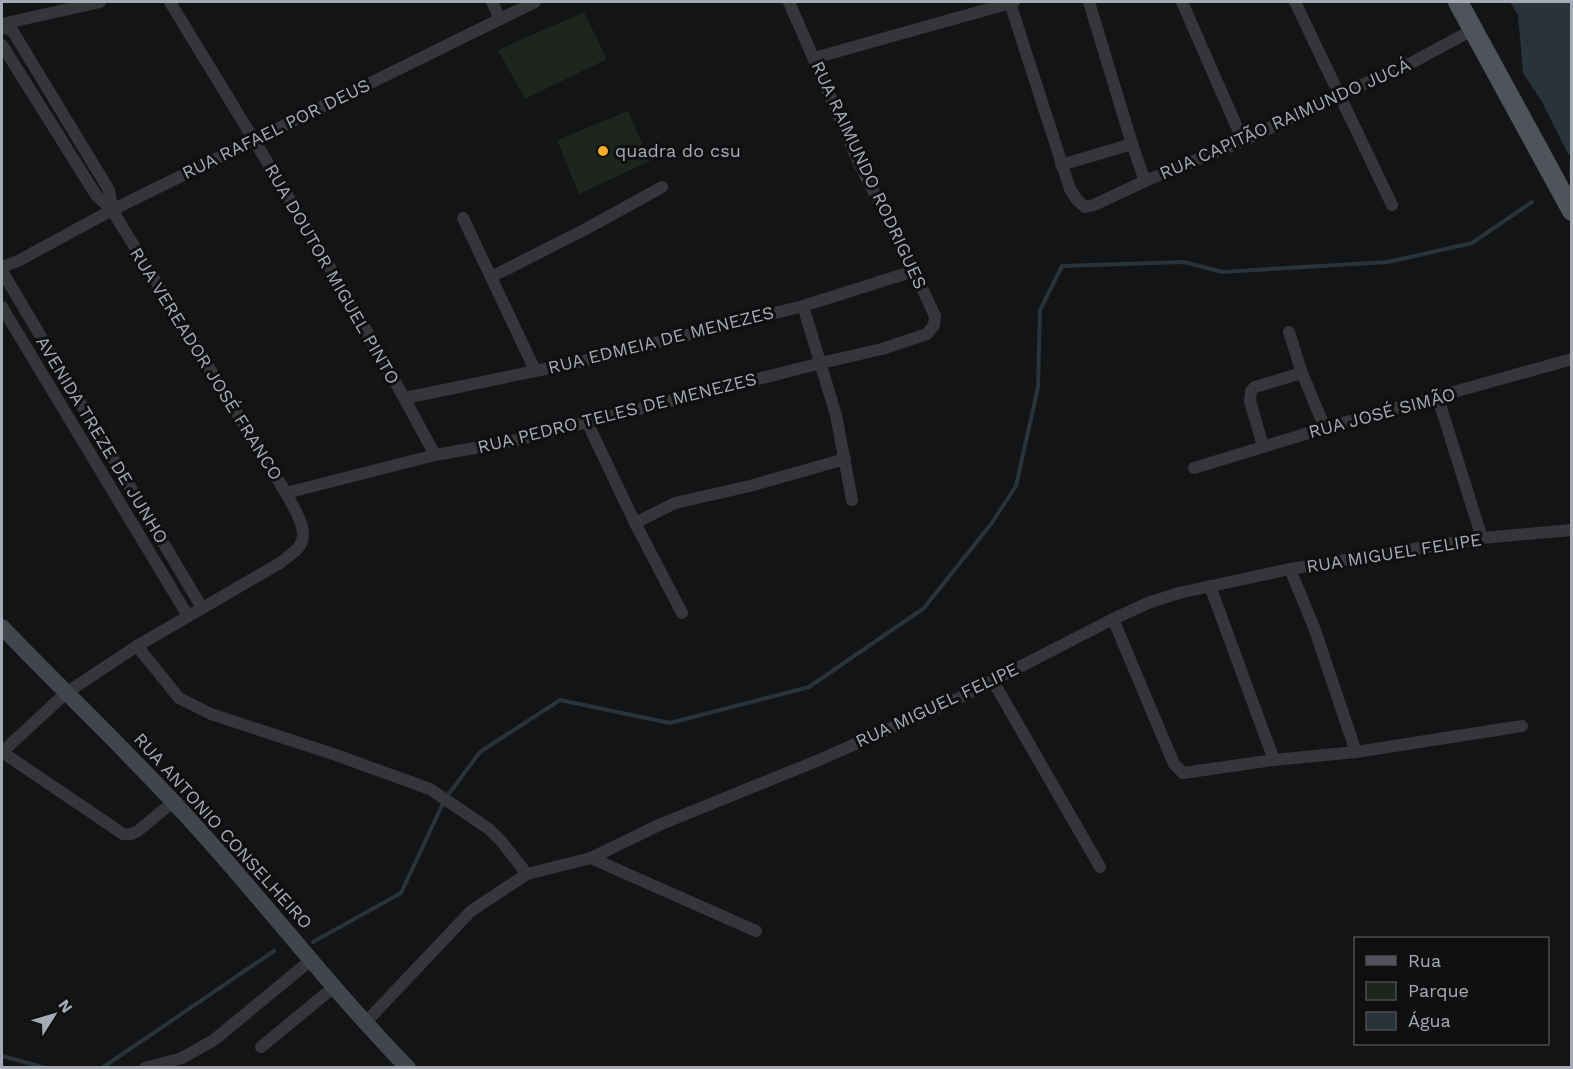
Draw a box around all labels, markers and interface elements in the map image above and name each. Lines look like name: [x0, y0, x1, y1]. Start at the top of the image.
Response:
street label: RUA CAPITÃO RAIMUNDO JUCÁ: [1156, 54, 1414, 184]
street label: RUA RAIMUNDO RODRIGUES: [807, 57, 932, 292]
street label: RUA RAFAEL POR DEUS: [178, 74, 373, 183]
place label: quadra do csu: [615, 140, 741, 161]
marker: quadra do csu: [596, 144, 610, 158]
street label: RUA DOUTOR MIGUEL PINTO: [261, 160, 404, 388]
street label: RUA VEREADOR JOSÉ FRANCO: [126, 244, 287, 484]
street label: RUA EDMEIA DE MENEZES: [546, 301, 776, 378]
street label: AVENIDA TREZE DE JUNHO: [32, 332, 173, 547]
street label: RUA PEDRO TELES DE MENEZES: [475, 368, 759, 457]
street label: RUA JOSÉ SIMÃO: [1306, 383, 1458, 442]
street label: RUA MIGUEL FELIPE: [1305, 528, 1483, 577]
street label: RUA MIGUEL FELIPE: [852, 658, 1021, 751]
street label: RUA ANTONIO CONSELHEIRO: [130, 728, 317, 933]
legend: [1354, 937, 1549, 1045]
text: Rua: [1408, 950, 1441, 971]
text: Parque: [1408, 980, 1469, 1001]
north arrow: [24, 985, 84, 1045]
text: N: [54, 996, 77, 1017]
text: Água: [1408, 1010, 1451, 1031]

